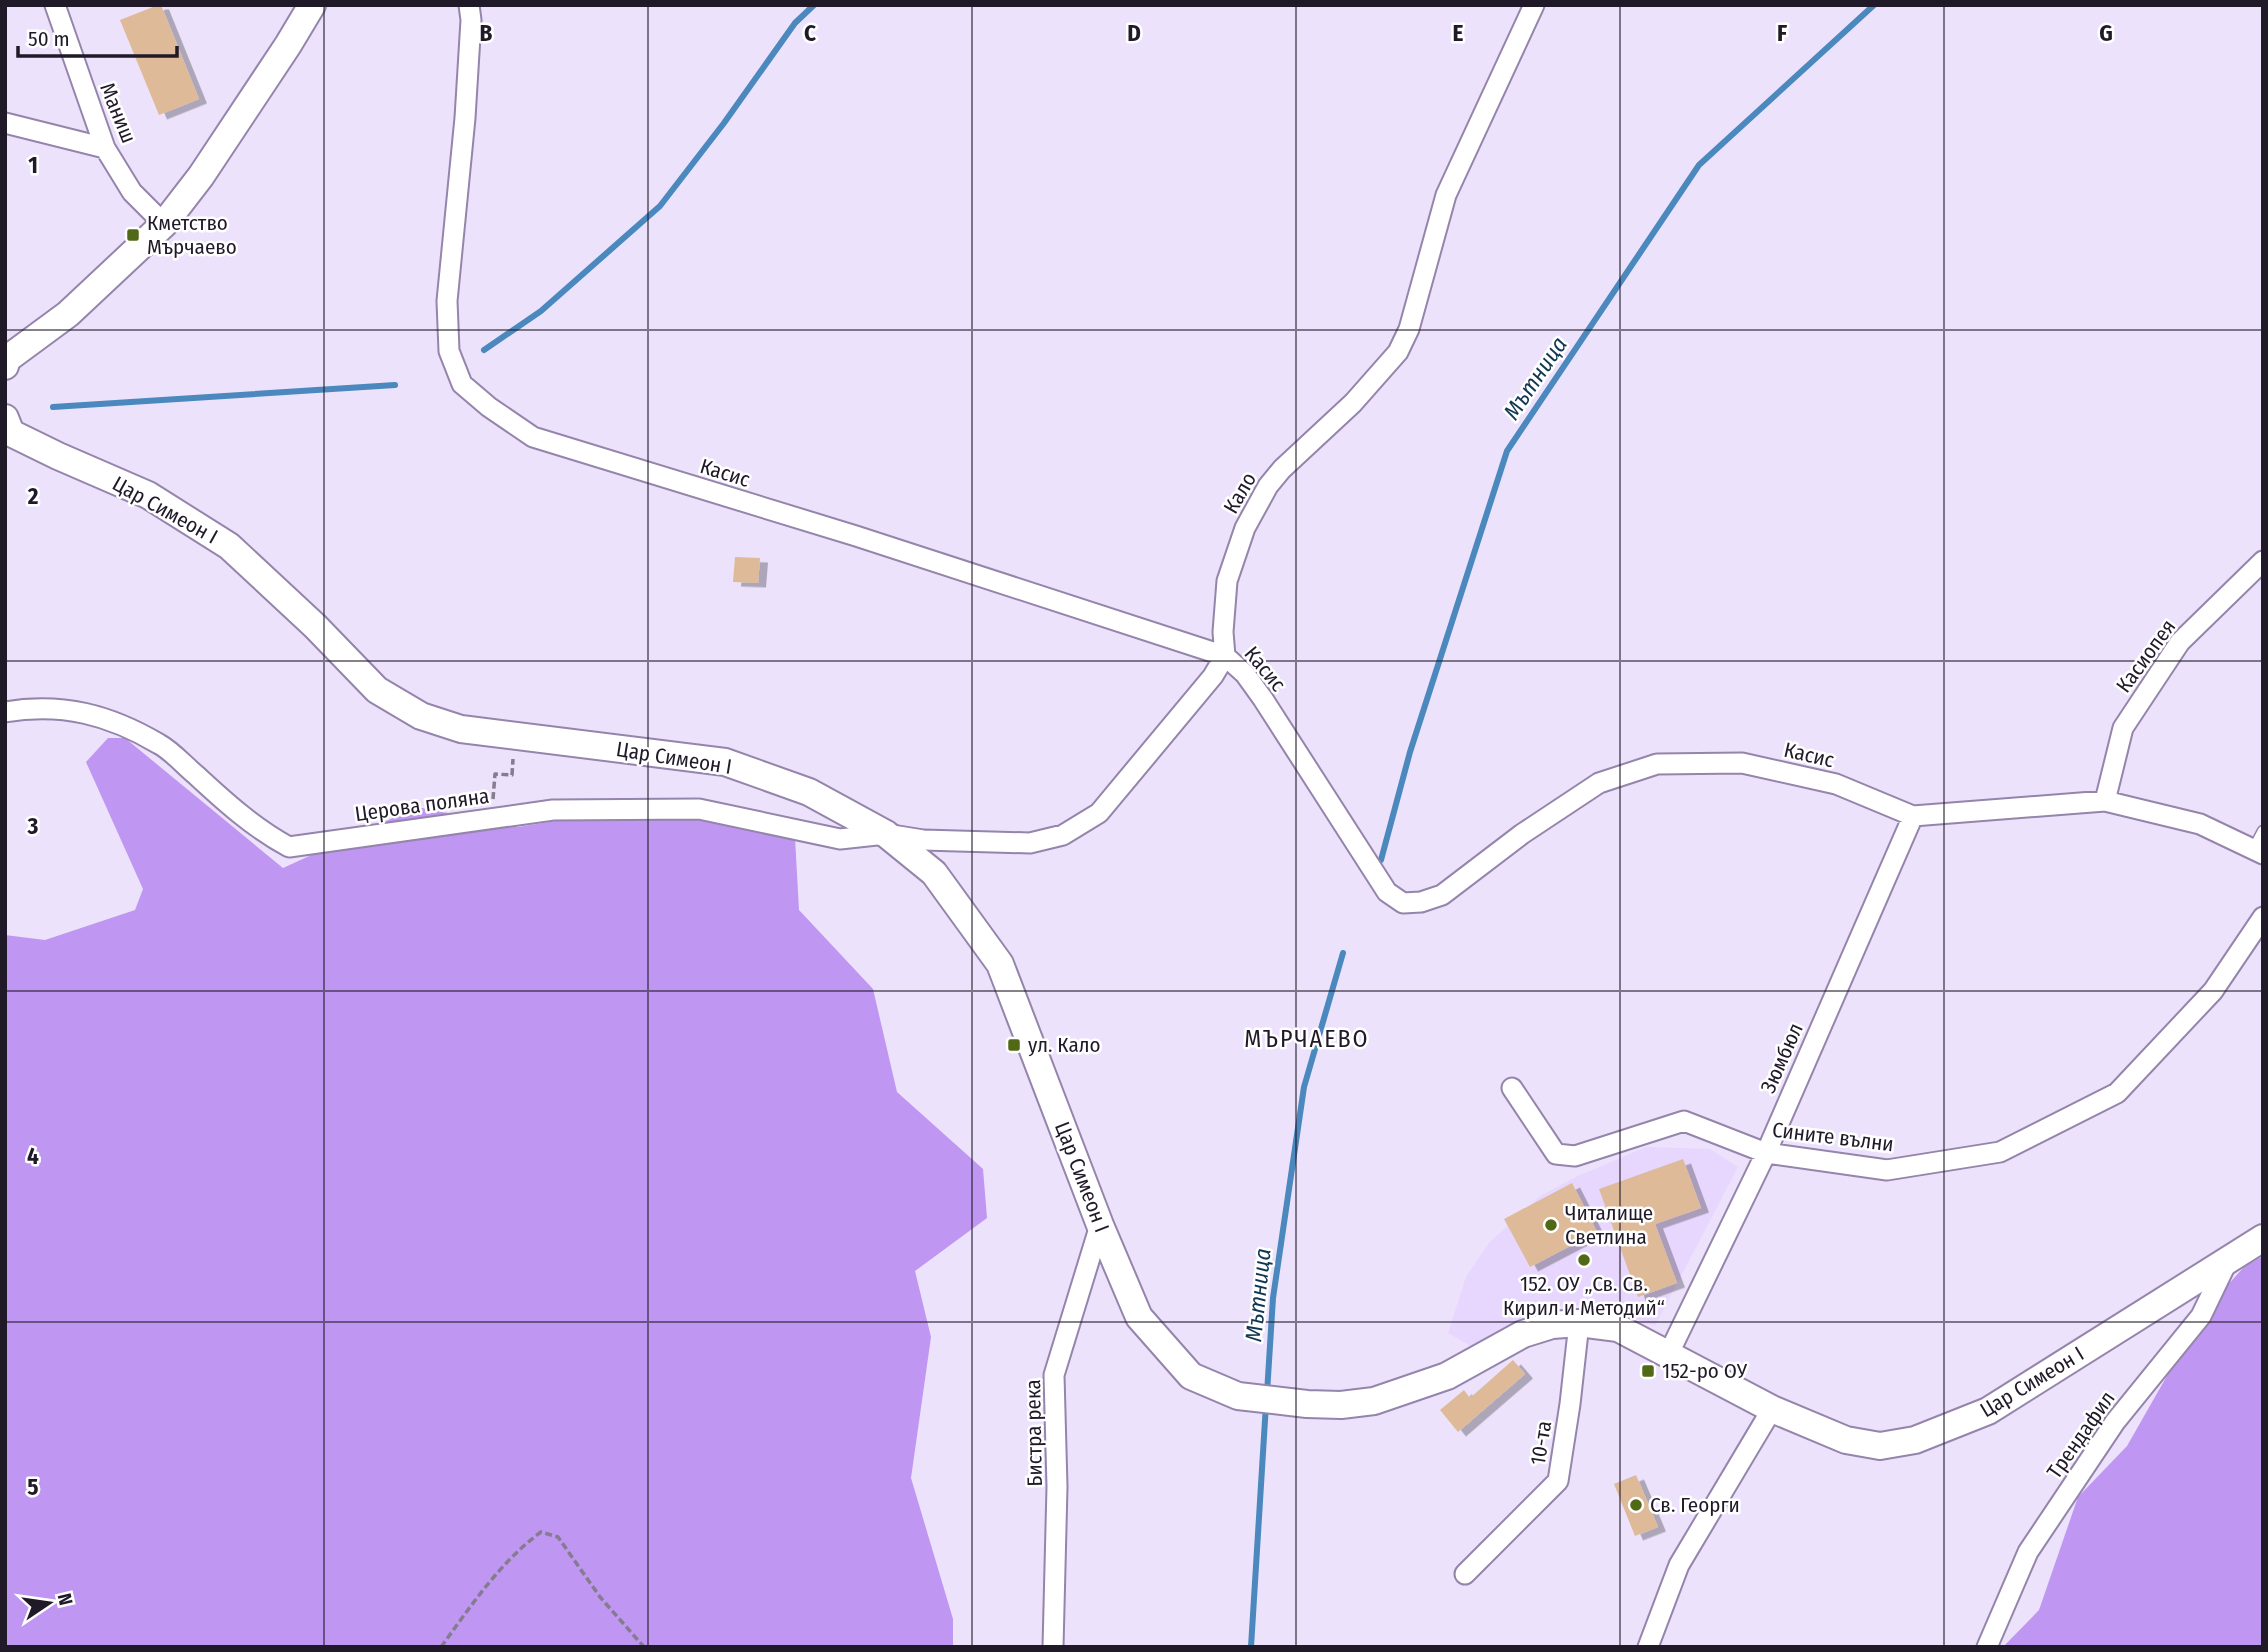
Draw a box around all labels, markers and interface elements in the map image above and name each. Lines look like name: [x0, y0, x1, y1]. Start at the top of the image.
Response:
scale bar: [18, 14, 177, 58]
text: B: [480, 19, 493, 47]
text: C: [804, 19, 816, 47]
text: D: [1127, 19, 1141, 47]
text: E: [1453, 19, 1464, 47]
text: F: [1777, 19, 1787, 47]
text: G: [2099, 19, 2113, 47]
text: 50 m: [28, 26, 70, 52]
street label: Маниш: [94, 79, 142, 147]
text: 1: [28, 151, 38, 179]
place label: Кметство Мърчаево: [147, 210, 237, 260]
marker: Кметство Мърчаево: [125, 227, 141, 243]
water label: Мътница: [1497, 331, 1573, 425]
street label: Касис: [697, 453, 753, 493]
street label: Кало: [1218, 468, 1262, 518]
street label: Цар Симеон I: [108, 470, 222, 550]
text: 2: [27, 482, 39, 510]
street label: Касиопея: [2111, 614, 2181, 698]
street label: Касис: [1239, 641, 1291, 697]
street label: Цар Симеон I: [614, 736, 734, 780]
street label: Касис: [1781, 737, 1837, 773]
street label: Церова поляна: [353, 783, 491, 827]
text: 3: [27, 812, 39, 840]
street label: Зюмбюл: [1755, 1019, 1809, 1097]
district label: МЪРЧАЕВО: [1244, 1025, 1370, 1053]
place label: ул. Кало: [1028, 1032, 1101, 1058]
marker: ул. Кало: [1006, 1037, 1022, 1053]
street label: Сините вълни: [1771, 1117, 1895, 1157]
street label: Цар Симеон I: [1049, 1118, 1115, 1236]
text: 4: [27, 1142, 39, 1170]
place label: Читалище Светлина: [1565, 1200, 1653, 1250]
marker: Читалище Светлина: [1543, 1217, 1559, 1233]
water label: Мътница: [1239, 1247, 1277, 1343]
marker: 152. ОУ „Св. Св. Кирил и Методий“: [1576, 1252, 1592, 1268]
place label: 152. ОУ „Св. Св. Кирил и Методий“: [1503, 1271, 1665, 1321]
street label: Цар Симеон I: [1975, 1341, 2089, 1423]
place label: 152-ро ОУ: [1662, 1358, 1748, 1384]
marker: 152-ро ОУ: [1640, 1363, 1656, 1379]
street label: Бистра река: [1020, 1379, 1048, 1487]
street label: Трендафил: [2041, 1386, 2121, 1484]
street label: 10-та: [1525, 1419, 1557, 1467]
text: 5: [27, 1473, 39, 1501]
place label: Св. Георги: [1650, 1492, 1740, 1518]
marker: Св. Георги: [1628, 1497, 1644, 1513]
north arrow: [14, 1568, 84, 1638]
text: N: [53, 1591, 78, 1607]

